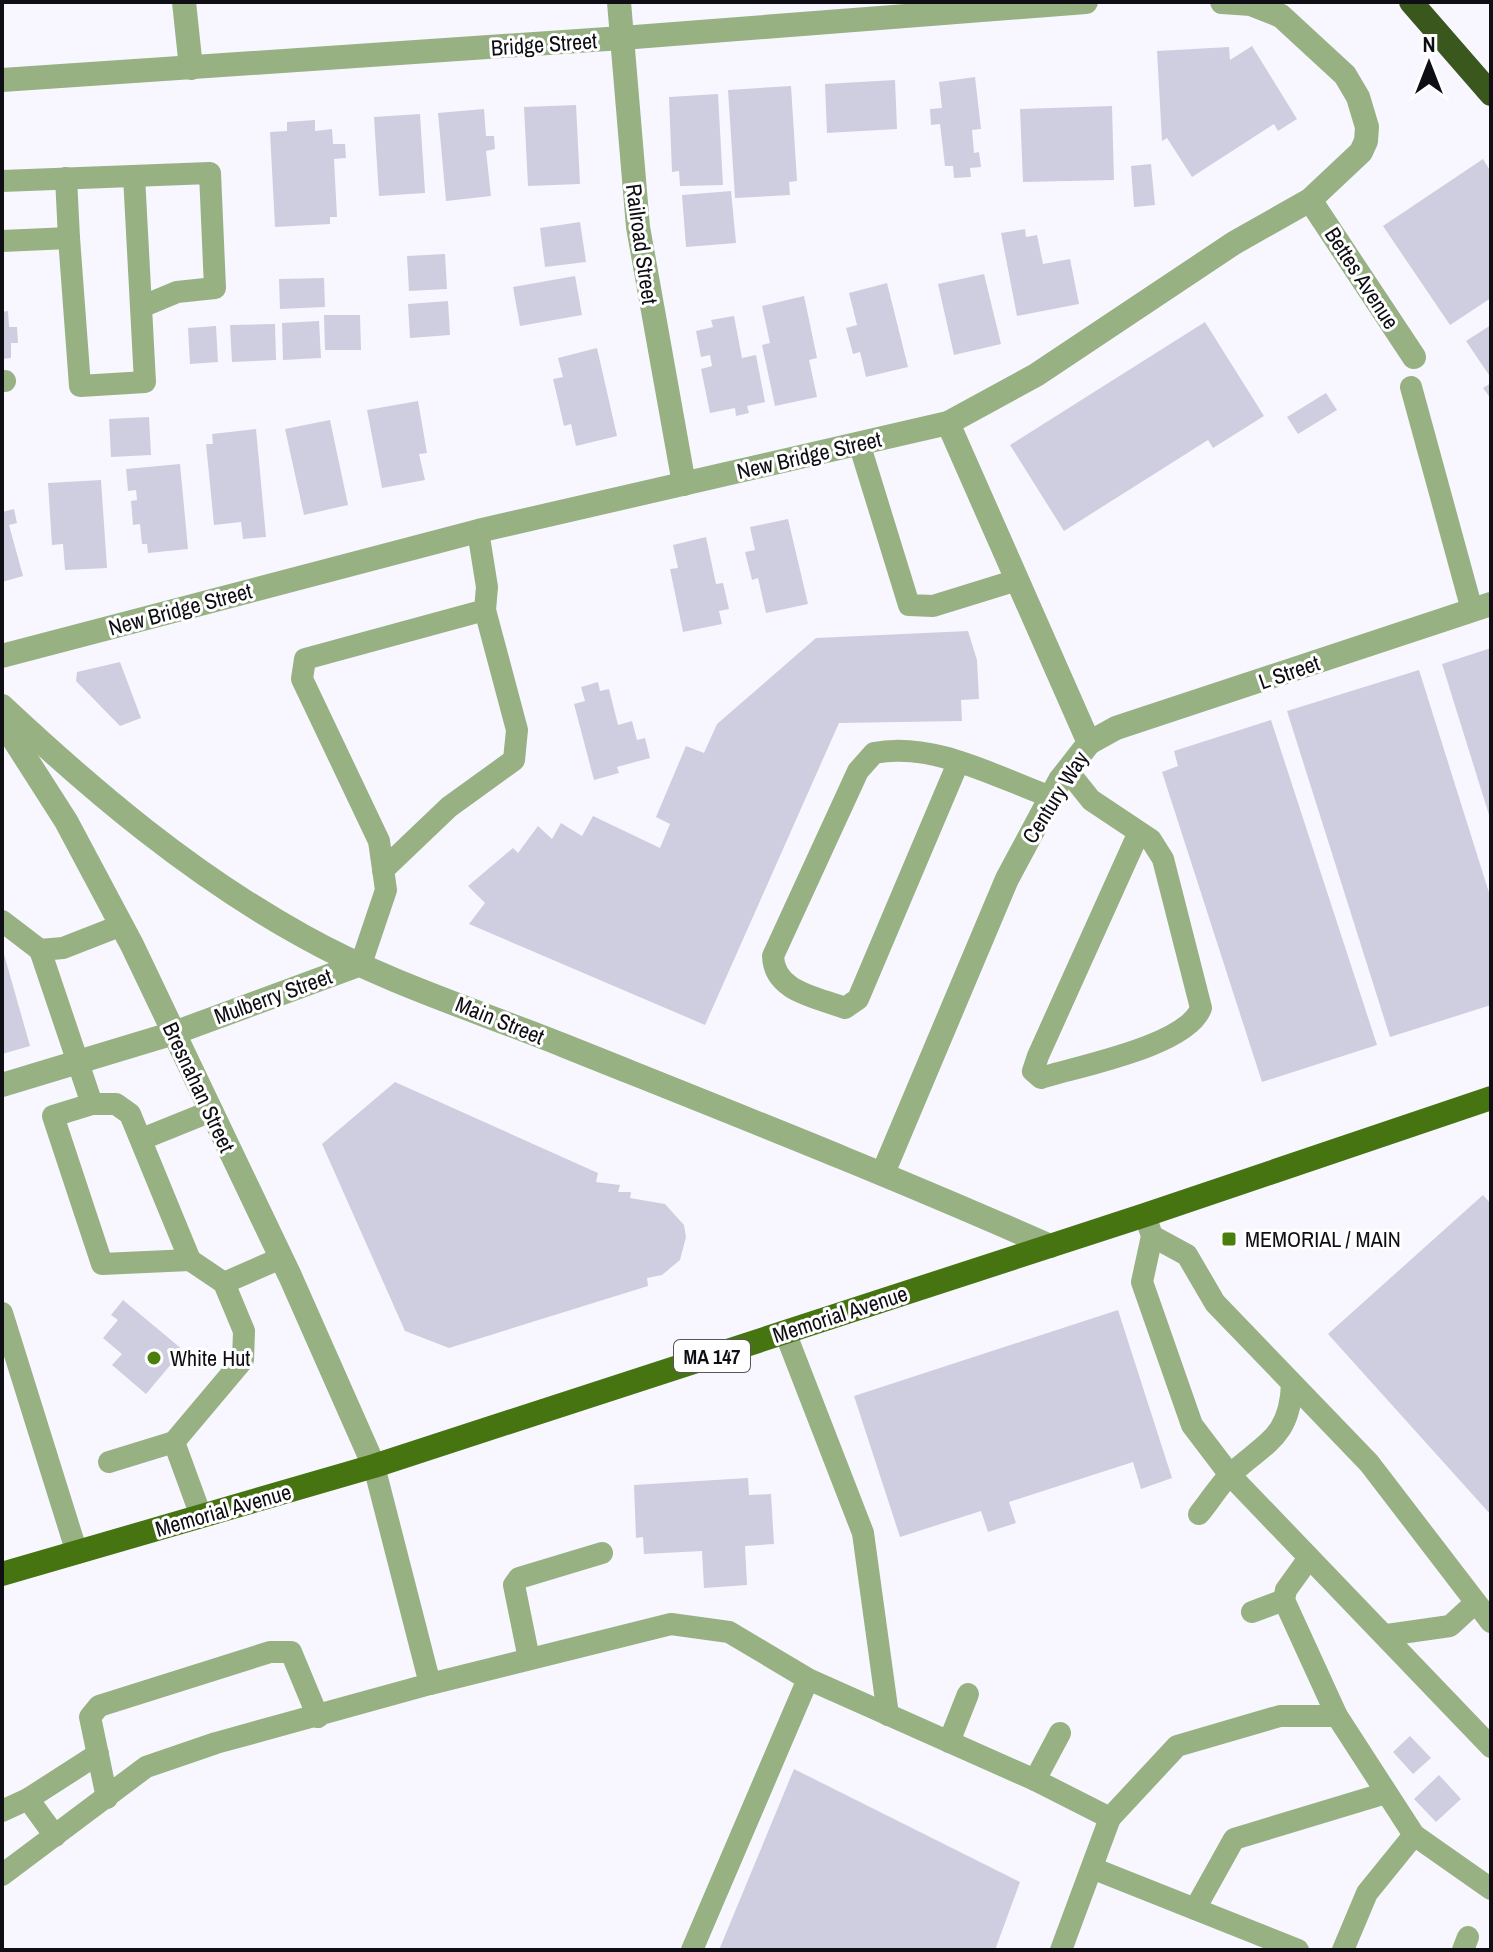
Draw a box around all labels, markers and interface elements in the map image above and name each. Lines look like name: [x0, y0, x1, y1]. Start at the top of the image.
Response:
north arrow: [1389, 24, 1469, 104]
street label: Bridge Street: [490, 25, 598, 63]
text: N: [1422, 29, 1436, 59]
street label: Railroad Street: [619, 182, 665, 306]
street label: Bettes Avenue: [1318, 221, 1406, 335]
street label: New Bridge Street: [734, 424, 884, 486]
street label: New Bridge Street: [105, 575, 255, 643]
street label: L Street: [1255, 648, 1323, 696]
street label: Century Way: [1015, 745, 1095, 849]
street label: Mulberry Street: [210, 961, 336, 1031]
street label: Main Street: [451, 989, 549, 1051]
street label: Bresnahan Street: [156, 1017, 242, 1157]
place label: MEMORIAL / MAIN: [1245, 1224, 1401, 1254]
marker: MEMORIAL / MAIN: [1220, 1230, 1238, 1248]
street label: Memorial Avenue: [769, 1278, 911, 1350]
road number: MA 147: [674, 1340, 750, 1372]
place label: White Hut: [170, 1343, 250, 1373]
marker: White Hut: [145, 1349, 163, 1367]
street label: Memorial Avenue: [152, 1476, 294, 1544]

